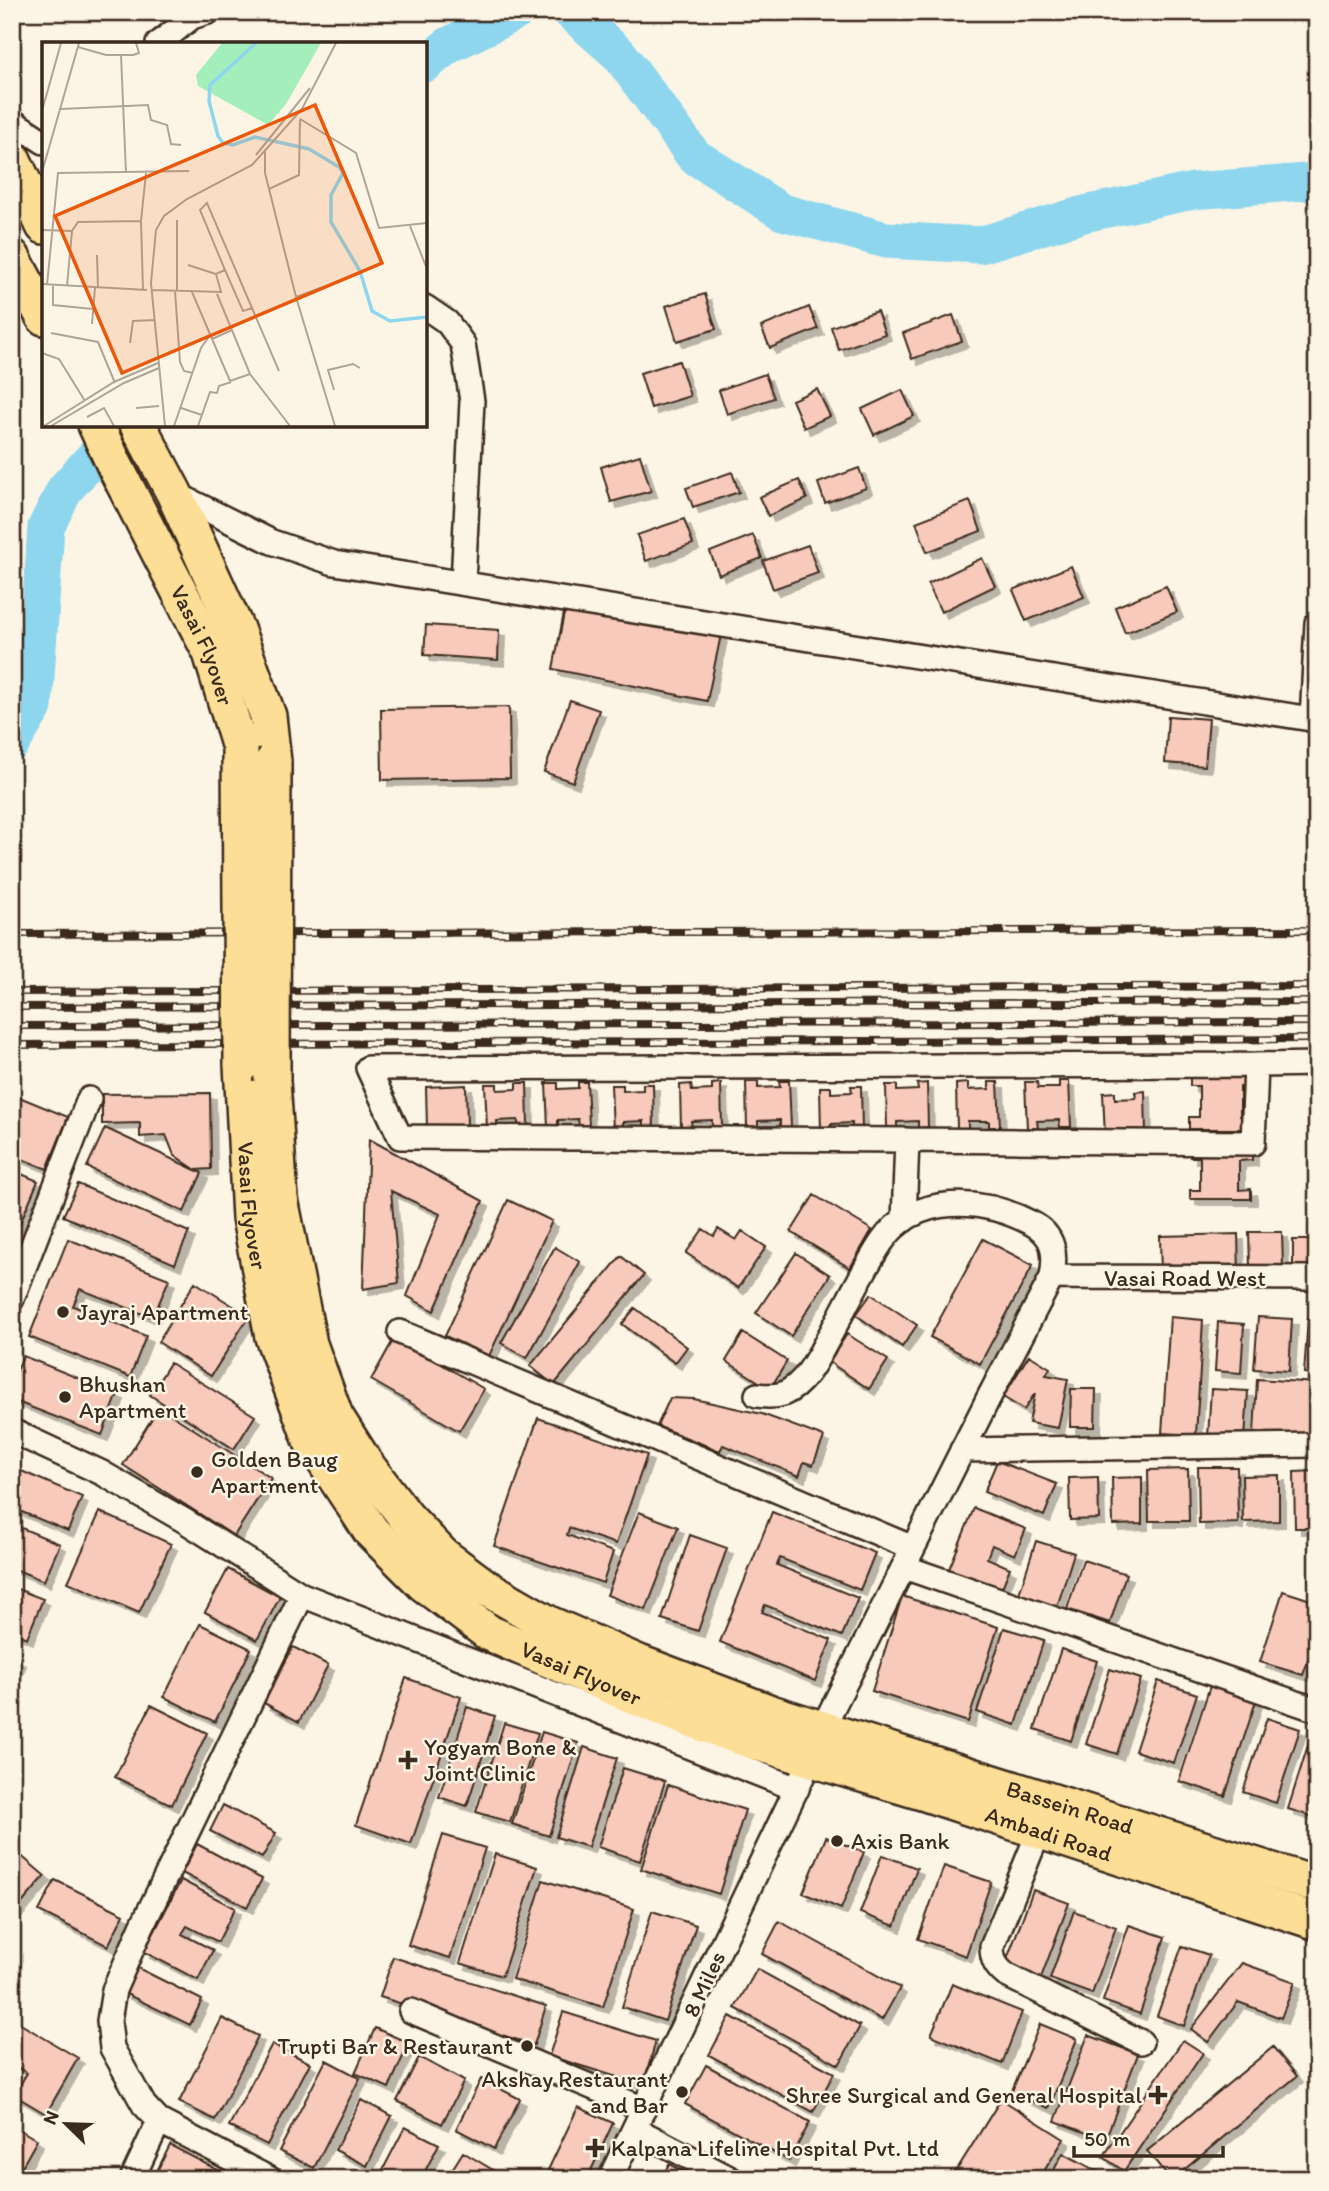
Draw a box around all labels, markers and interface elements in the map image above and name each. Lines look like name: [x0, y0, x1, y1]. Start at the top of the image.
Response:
inset map: [42, 42, 427, 427]
street label: Vasai Flyover: [164, 580, 240, 709]
street label: Vasai Flyover: [232, 1141, 274, 1272]
street label: Vasai Road West: [1104, 1264, 1266, 1292]
place label: Jayraj Apartment: [77, 1298, 249, 1326]
marker: Jayraj Apartment: [55, 1304, 71, 1320]
place label: Bhushan Apartment: [79, 1370, 187, 1424]
marker: Bhushan Apartment: [57, 1389, 73, 1405]
place label: Golden Baug Apartment: [211, 1445, 338, 1499]
marker: Golden Baug Apartment: [189, 1464, 205, 1480]
street label: Vasai Flyover: [517, 1635, 646, 1712]
place label: Yogyam Bone & Joint Clinic: [424, 1733, 576, 1787]
marker: Yogyam Bone & Joint Clinic: [398, 1750, 418, 1770]
street label: Bassein Road: [1003, 1774, 1138, 1840]
street label: Ambadi Road: [982, 1800, 1116, 1868]
place label: Axis Bank: [851, 1827, 950, 1855]
marker: Axis Bank: [829, 1833, 845, 1849]
street label: 8 Miles: [677, 1947, 731, 2021]
place label: Trupti Bar & Restaurant: [277, 2032, 513, 2060]
marker: Trupti Bar & Restaurant: [519, 2038, 535, 2054]
place label: Akshay Restaurant and Bar: [481, 2065, 668, 2119]
place label: Shree Surgical and General Hospital: [786, 2081, 1142, 2109]
marker: Akshay Restaurant and Bar: [674, 2084, 690, 2100]
marker: Shree Surgical and General Hospital: [1148, 2085, 1168, 2105]
north arrow: [32, 2090, 102, 2160]
text: N: [38, 2107, 64, 2128]
scale bar: [1074, 2114, 1222, 2158]
text: 50 m: [1084, 2126, 1131, 2151]
place label: Kalpana Lifeline Hospital Pvt. Ltd: [611, 2134, 939, 2162]
marker: Kalpana Lifeline Hospital Pvt. Ltd: [585, 2138, 605, 2158]

